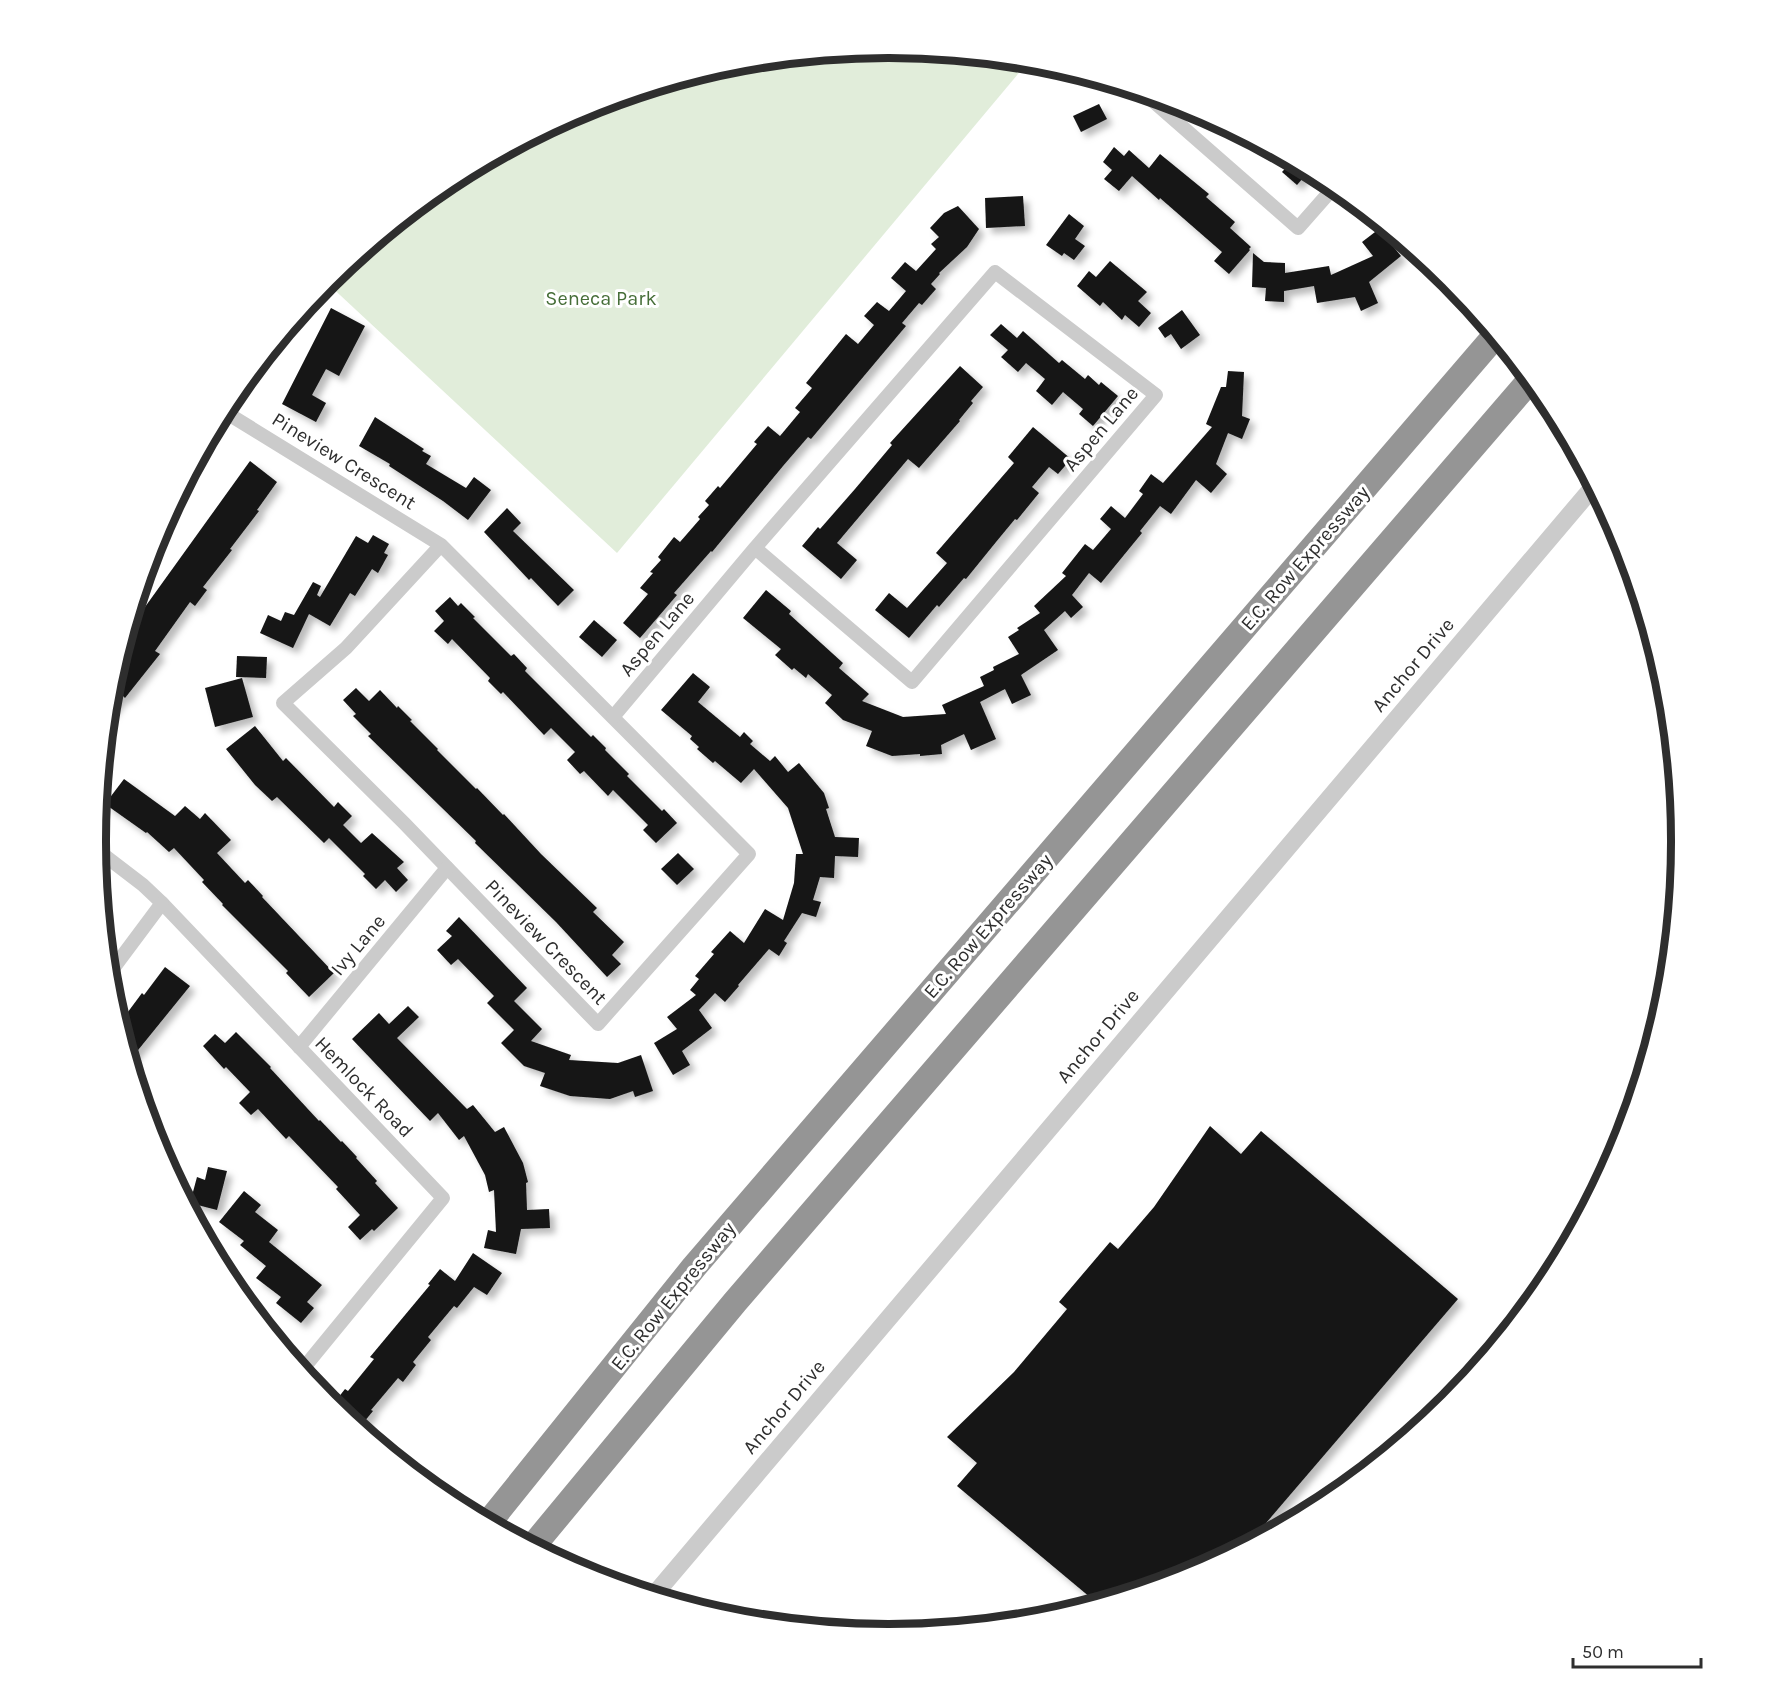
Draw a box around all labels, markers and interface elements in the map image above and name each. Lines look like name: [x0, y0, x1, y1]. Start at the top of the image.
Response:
park label: Seneca Park: [545, 287, 657, 310]
street label: Aspen Lane: [1059, 382, 1143, 476]
street label: Pineview Crescent: [268, 407, 421, 515]
street label: E.C. Row Expressway: [1236, 481, 1374, 635]
street label: Aspen Lane: [615, 587, 699, 681]
street label: Anchor Drive: [1367, 613, 1459, 717]
street label: E.C. Row Expressway: [919, 849, 1057, 1003]
street label: Pineview Crescent: [480, 875, 612, 1010]
street label: Ivy Lane: [326, 910, 390, 980]
street label: Anchor Drive: [1052, 984, 1144, 1088]
street label: Hemlock Road: [310, 1032, 418, 1142]
street label: E.C. Row Expressway: [606, 1217, 740, 1375]
street label: Anchor Drive: [738, 1355, 830, 1459]
scale bar: [1573, 1631, 1700, 1669]
text: 50 m: [1582, 1641, 1624, 1663]

